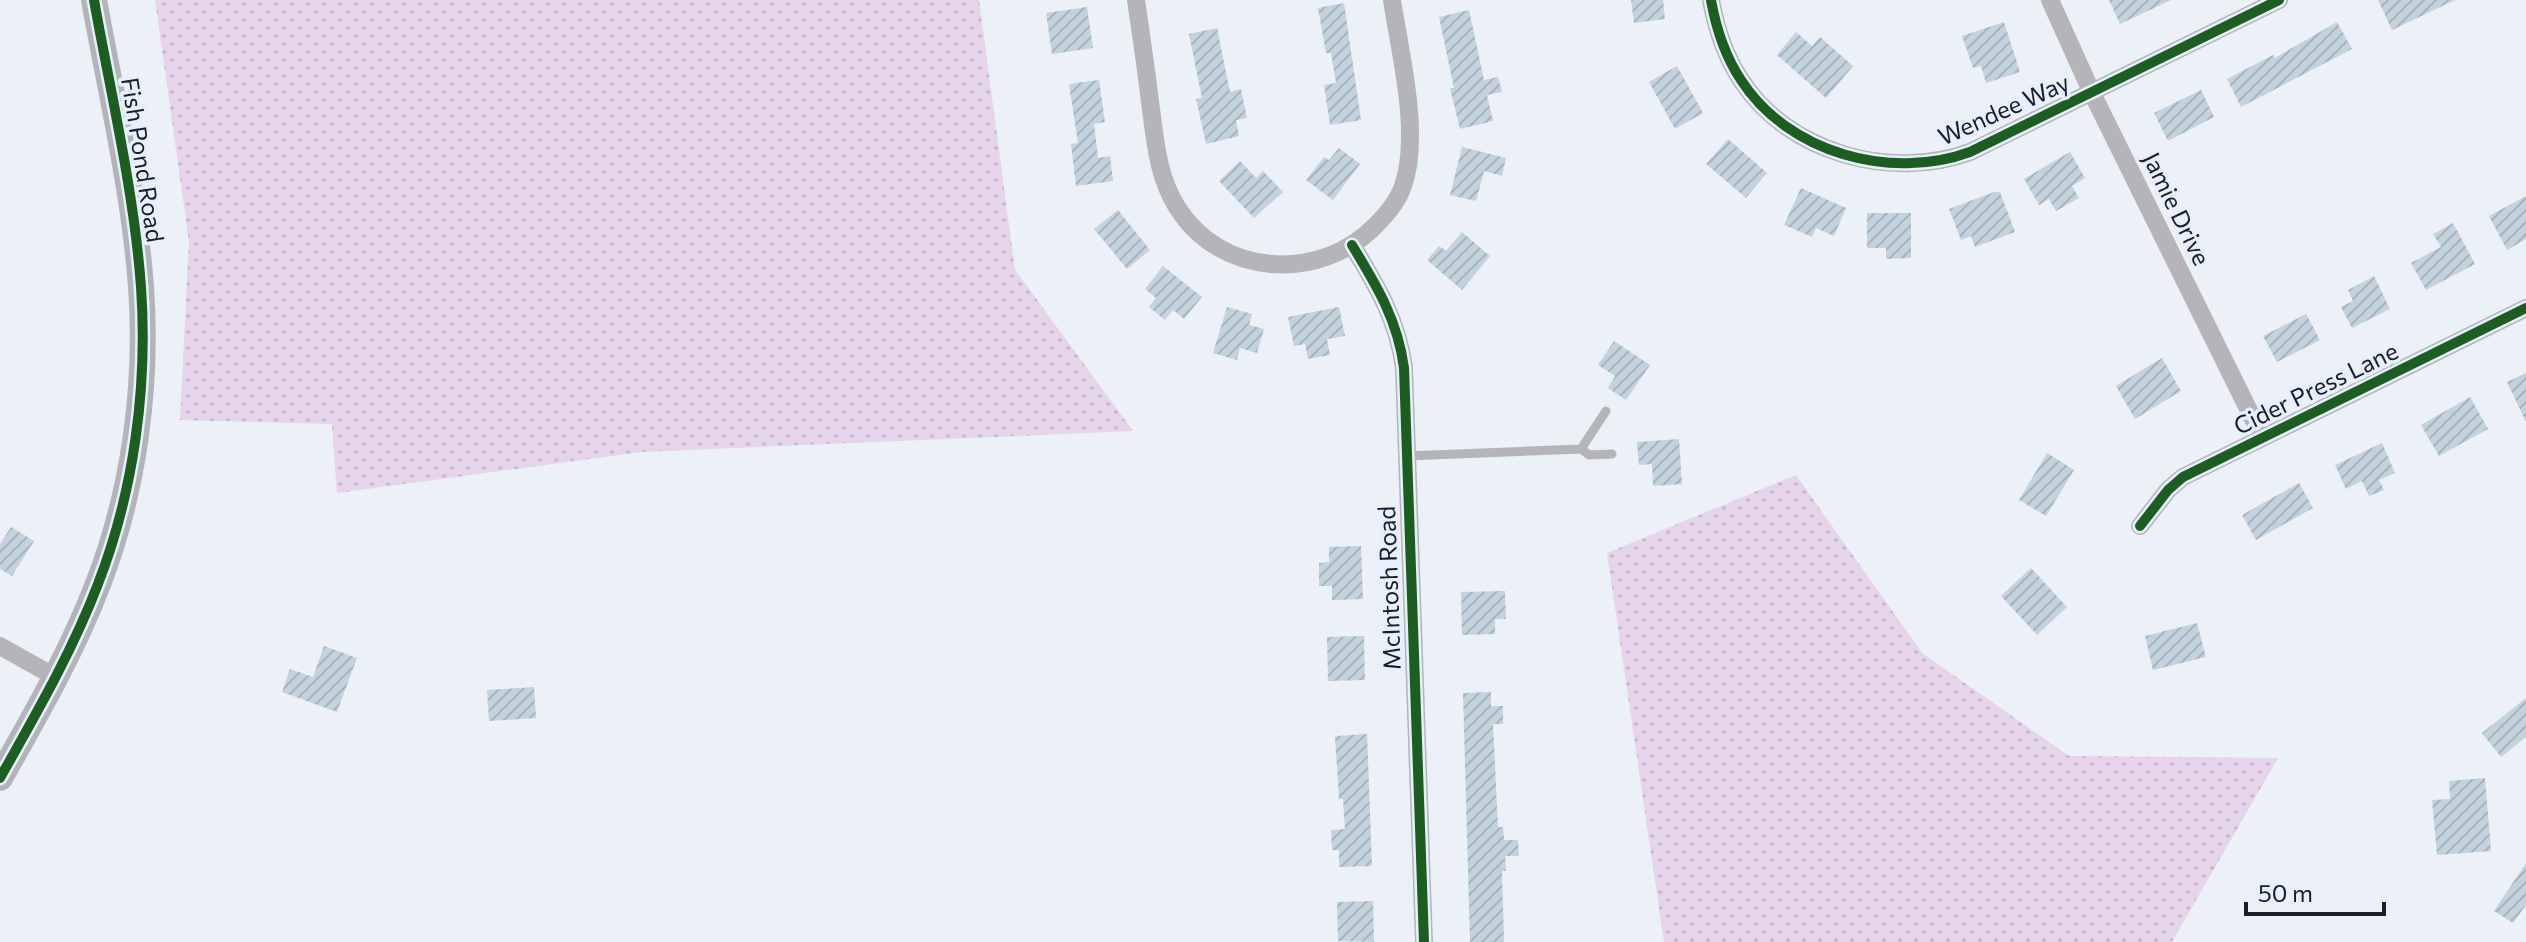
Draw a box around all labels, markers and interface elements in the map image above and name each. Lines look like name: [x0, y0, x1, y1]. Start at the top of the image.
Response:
street label: Wendee Way: [1933, 67, 2074, 151]
street label: Fish Pond Road: [116, 75, 171, 244]
street label: Jamie Drive: [2138, 147, 2217, 269]
street label: Cider Press Lane: [2228, 335, 2402, 440]
street label: McIntosh Road: [1371, 505, 1406, 671]
scale bar: [2246, 866, 2384, 916]
text: 50 m: [2258, 878, 2313, 907]

